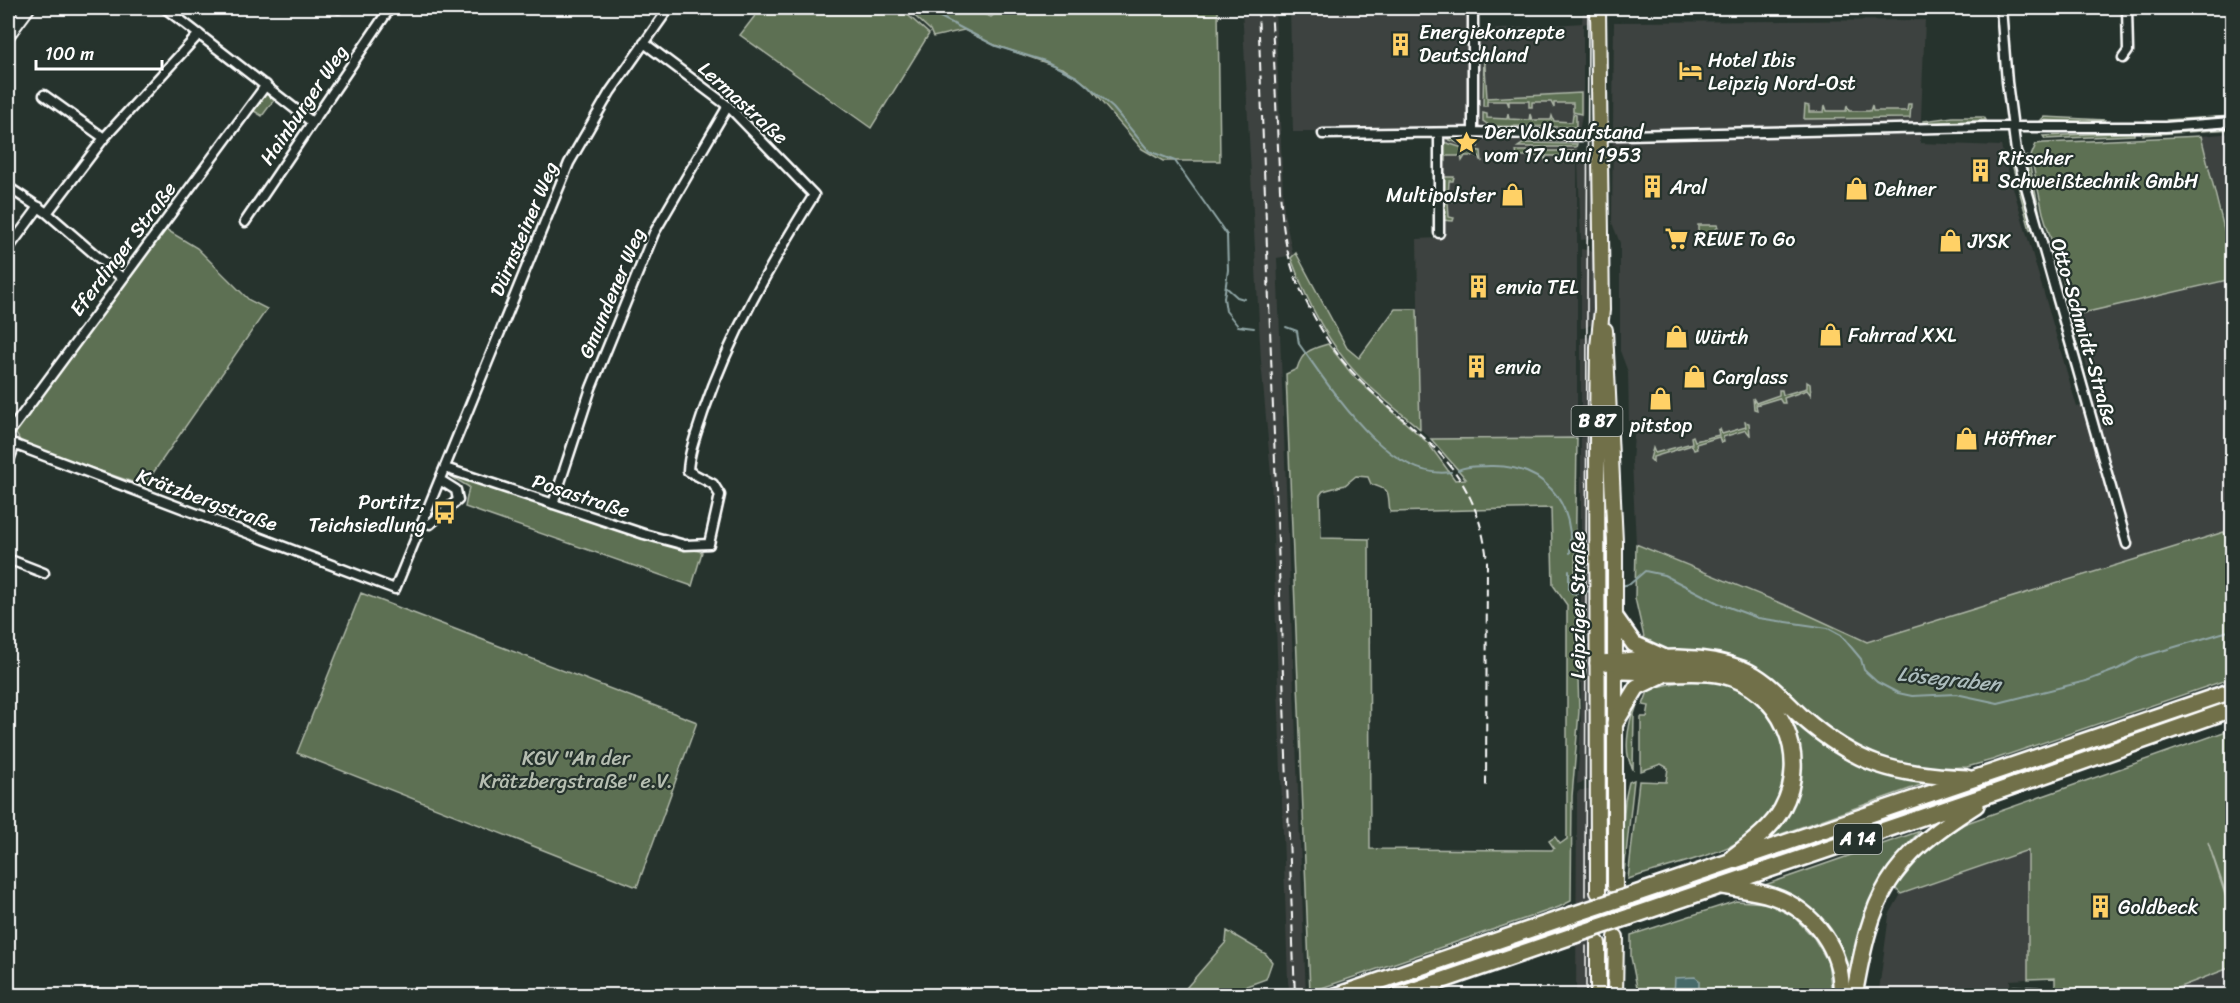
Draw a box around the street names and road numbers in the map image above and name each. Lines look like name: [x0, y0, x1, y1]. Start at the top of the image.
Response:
street label: Hainburger Weg: [250, 37, 358, 173]
street label: Lermastraße: [690, 52, 796, 154]
street label: Dürnsteiner Weg: [480, 156, 568, 302]
street label: Eferdinger Straße: [60, 174, 186, 324]
street label: Gmundener Weg: [569, 222, 655, 364]
street label: Otto-Schmidt-Straße: [2040, 234, 2128, 430]
road number: B 87: [1572, 406, 1622, 436]
street label: Krätzbergstraße: [132, 458, 283, 542]
street label: Posastraße: [528, 464, 634, 528]
street label: Leipziger Straße: [1561, 531, 1596, 679]
road number: A 14: [1834, 824, 1882, 854]

